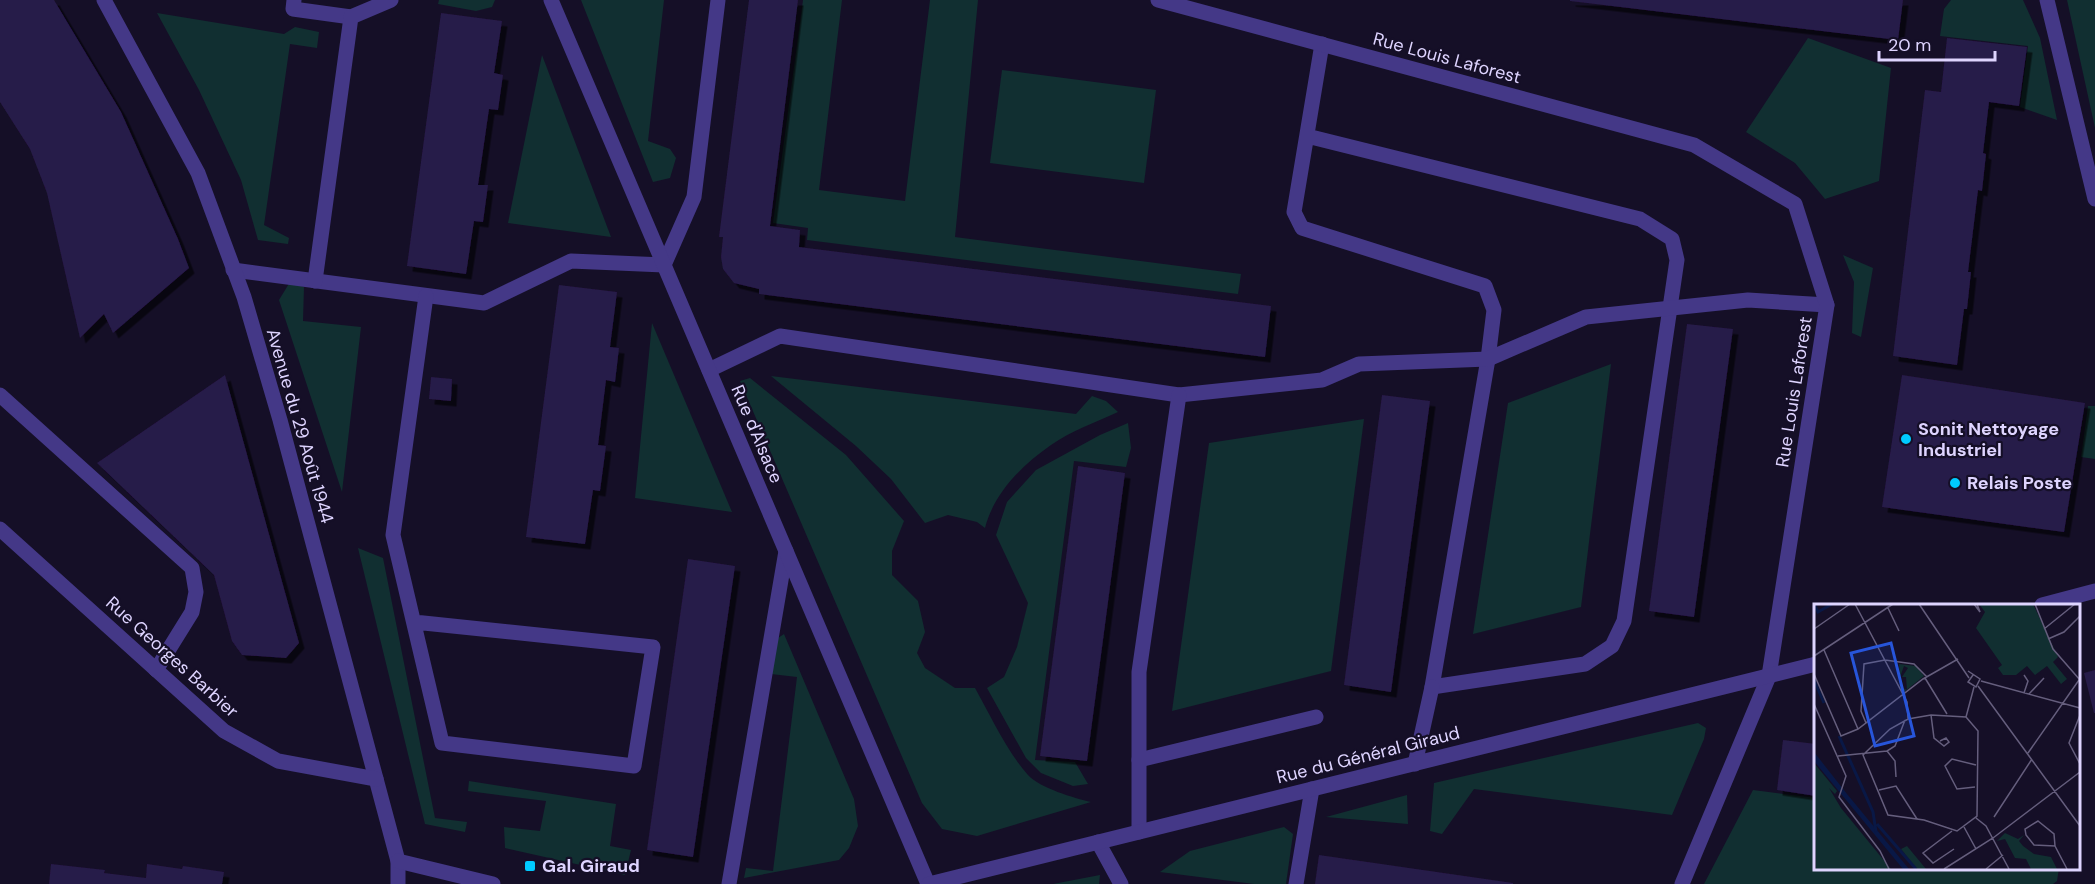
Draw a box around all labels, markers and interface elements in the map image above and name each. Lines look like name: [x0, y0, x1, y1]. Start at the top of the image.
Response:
scale bar: [1879, 24, 1994, 62]
street label: Rue Louis Laforest: [1370, 27, 1524, 89]
text: 20 m: [1888, 33, 1931, 57]
street label: Rue Louis Laforest: [1770, 315, 1818, 469]
street label: Avenue du 29 Août 1944: [261, 326, 339, 526]
street label: Rue d'Alsace: [726, 381, 788, 487]
place label: Sonit Nettoyage Industriel: [1918, 417, 2059, 462]
marker: Sonit Nettoyage Industriel: [1899, 432, 1913, 446]
place label: Relais Poste: [1967, 471, 2072, 495]
marker: Relais Poste: [1948, 476, 1962, 490]
street label: Rue Georges Barbier: [101, 591, 244, 723]
inset map: [1814, 604, 2080, 869]
street label: Rue du Général Giraud: [1274, 721, 1462, 789]
place label: Gal. Giraud: [542, 854, 640, 878]
marker: Gal. Giraud: [523, 859, 537, 873]

